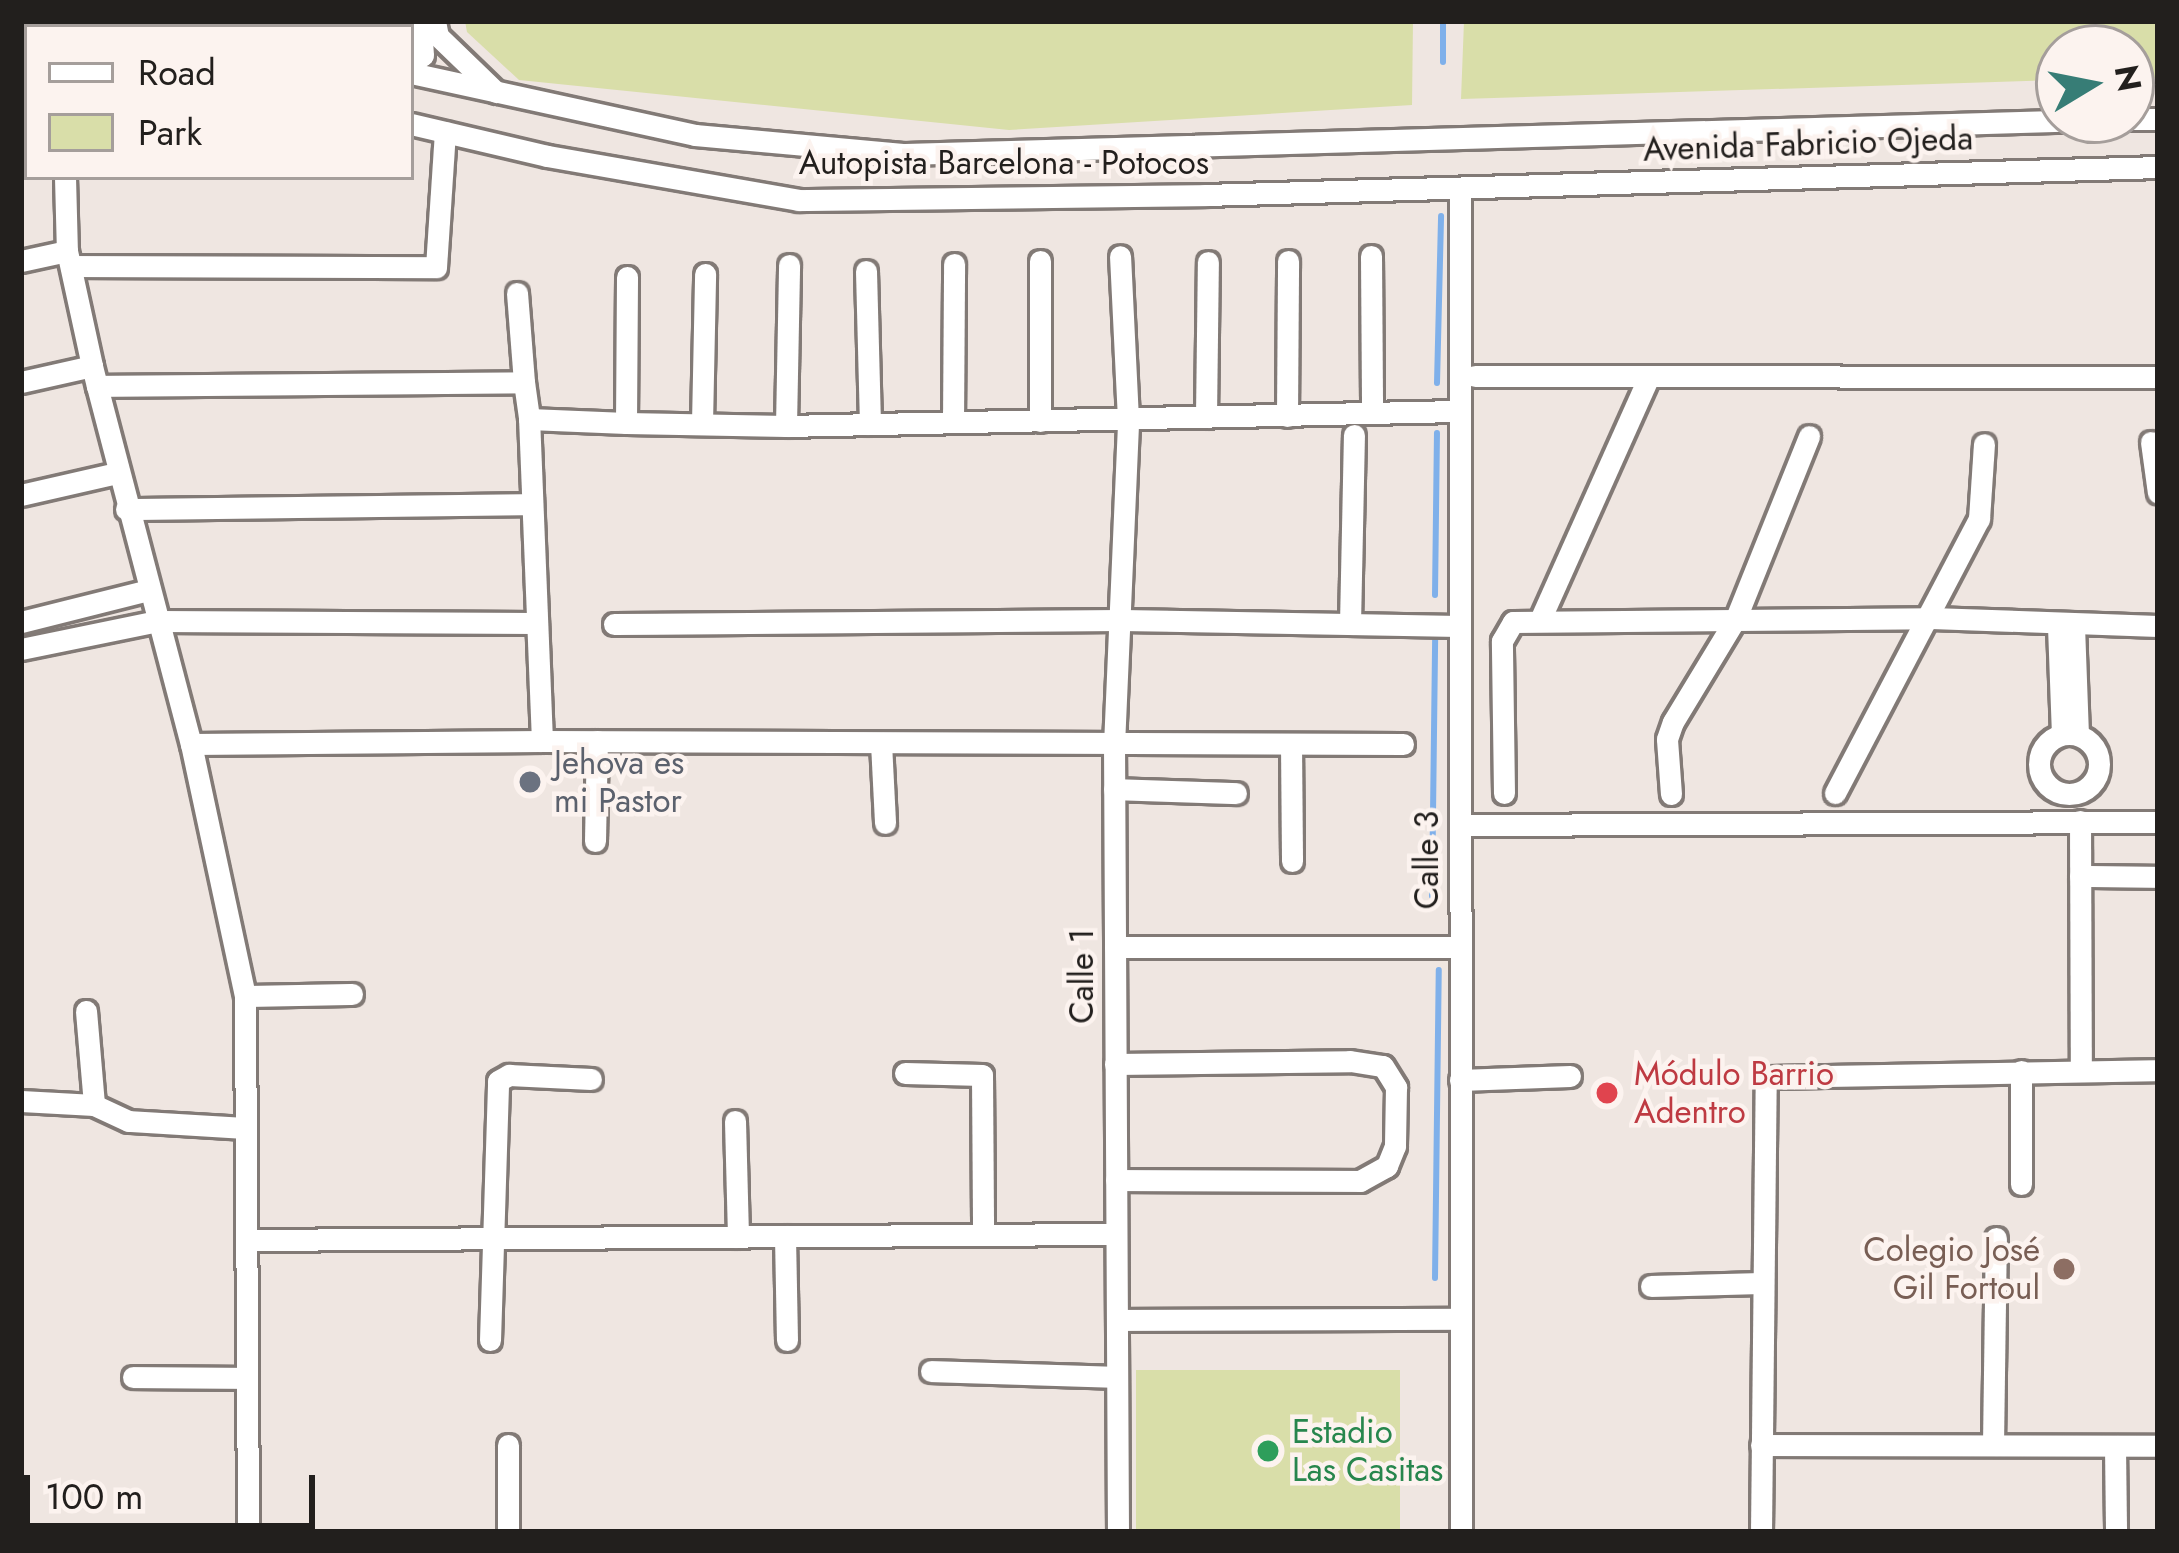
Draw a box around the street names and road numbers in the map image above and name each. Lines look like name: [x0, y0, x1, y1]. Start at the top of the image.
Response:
street label: Avenida Fabricio Ojeda: [1642, 118, 1974, 170]
street label: Autopista Barcelona - Potocos: [799, 143, 1209, 183]
street label: Calle 3: [1407, 811, 1447, 909]
street label: Calle 1: [1062, 928, 1102, 1024]

